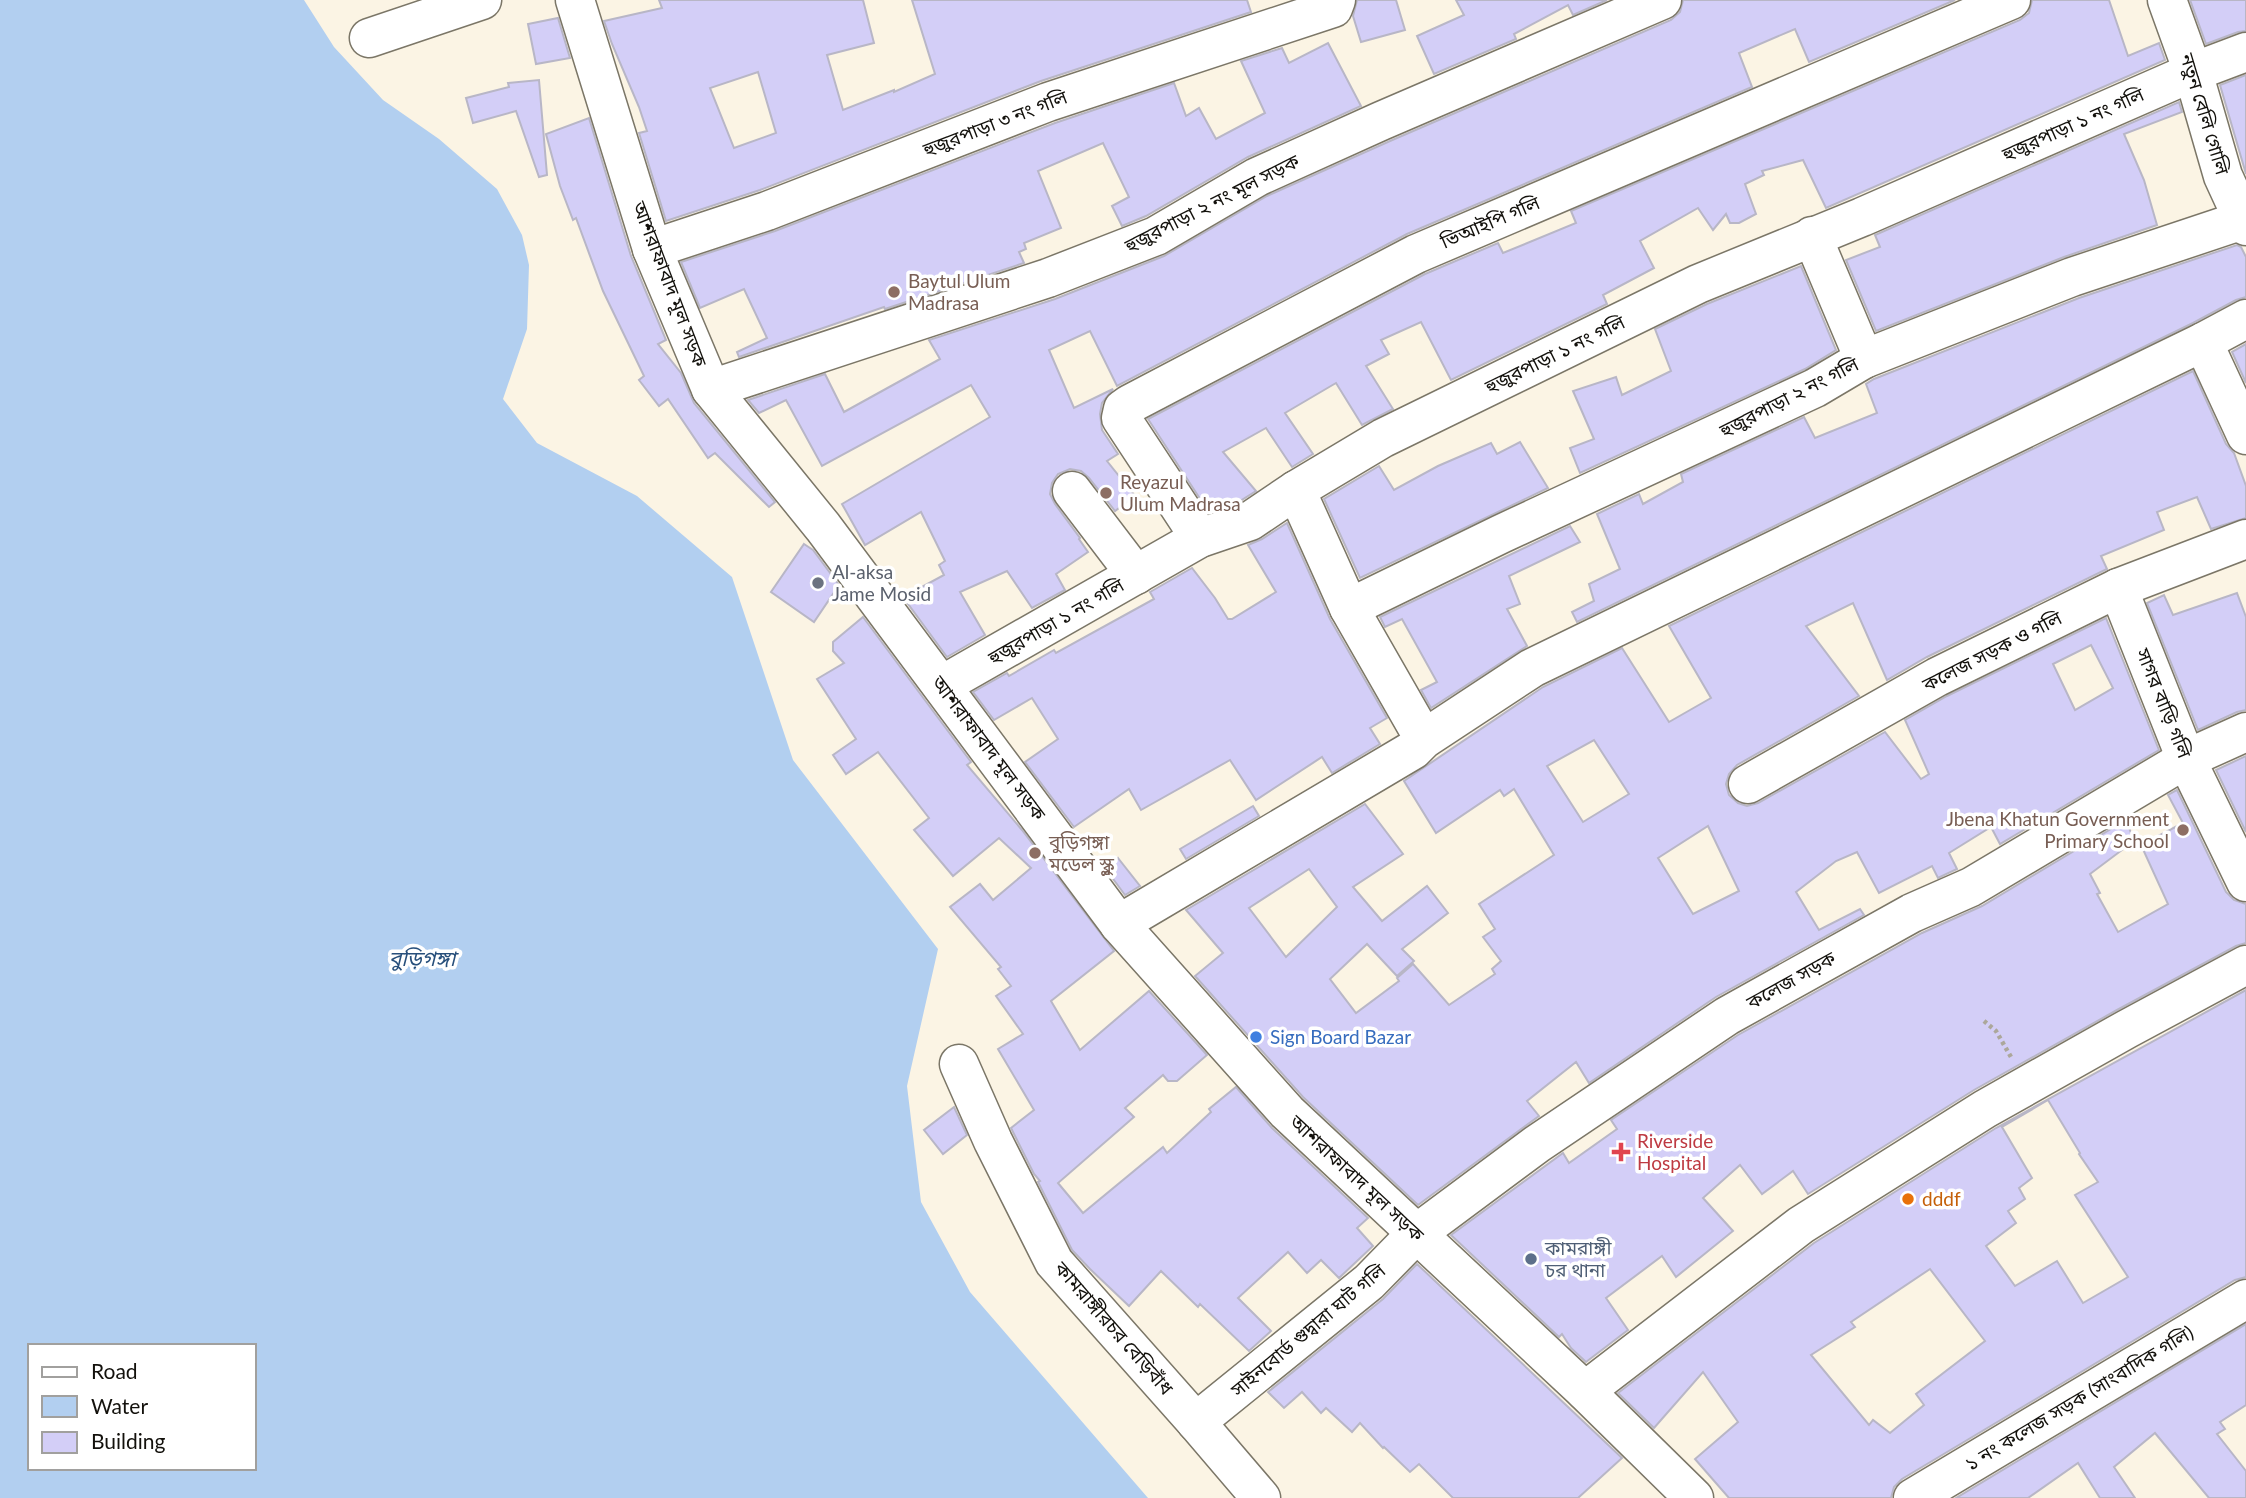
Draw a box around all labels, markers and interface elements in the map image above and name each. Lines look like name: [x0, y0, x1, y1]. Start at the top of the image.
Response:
street label: নতুন বেলি গোলি: [2175, 50, 2235, 179]
street label: হুজুরপাড়া ১ নং গলি: [1998, 82, 2148, 165]
street label: হুজুরপাড়া ৩ নং গলি: [919, 84, 1071, 161]
street label: হুজুরপাড়া ২ নং মূল সড়ক: [1120, 148, 1304, 258]
street label: ভিআইপি গলি: [1436, 190, 1544, 253]
street label: আশরাফাবাদ মূল সড়ক: [627, 197, 713, 371]
place label: Baytul Ulum Madrasa: [908, 269, 1010, 314]
marker: Baytul Ulum Madrasa: [886, 284, 902, 300]
street label: হুজুরপাড়া ১ নং গলি: [1480, 309, 1629, 398]
street label: হুজুরপাড়া ২ নং গলি: [1715, 351, 1863, 442]
place label: Reyazul Ulum Madrasa: [1120, 470, 1241, 515]
marker: Reyazul Ulum Madrasa: [1098, 485, 1114, 501]
place label: Al-aksa Jame Mosid: [832, 560, 931, 605]
street label: হুজুরপাড়া ১ নং গলি: [983, 572, 1128, 669]
marker: Al-aksa Jame Mosid: [810, 575, 826, 591]
street label: কলেজ সড়ক ও গলি: [1917, 605, 2066, 696]
street label: সাগর বাড়ি গলি: [2132, 644, 2197, 762]
street label: আশরাফাবাদ মূল সড়ক: [926, 670, 1052, 826]
place label: Jbena Khatun Government Primary School: [1946, 807, 2169, 852]
marker: Jbena Khatun Government Primary School: [2175, 822, 2191, 838]
place label: বুড়িগঙ্গা মডেল স্কুল: [1048, 830, 1114, 877]
marker: বুড়িগঙ্গা মডেল স্কুল: [1027, 845, 1043, 861]
water label: বুড়িগঙ্গা: [389, 945, 460, 971]
street label: কলেজ সড়ক: [1741, 945, 1840, 1014]
place label: Sign Board Bazar: [1270, 1025, 1411, 1048]
marker: Sign Board Bazar: [1248, 1029, 1264, 1045]
street label: আশরাফাবাদ মূল সড়ক: [1284, 1109, 1430, 1247]
place label: Riverside Hospital: [1637, 1129, 1713, 1174]
marker: Riverside Hospital: [1611, 1142, 1631, 1162]
place label: dddf: [1922, 1187, 1961, 1210]
marker: dddf: [1900, 1191, 1916, 1207]
place label: কামরাঙ্গী চর থানা: [1544, 1236, 1612, 1281]
marker: কামরাঙ্গী চর থানা: [1523, 1251, 1539, 1267]
street label: কামরাঙ্গীরচর বেড়িবাঁধ: [1050, 1256, 1179, 1399]
street label: সাইনবোর্ড গুদ্বারা ঘাট গলি: [1225, 1258, 1390, 1401]
street label: ১ নং কলেজ সড়ক (সাংবাদিক গলি): [1960, 1320, 2197, 1475]
legend: [28, 1344, 256, 1470]
text: Road: [91, 1358, 138, 1383]
text: Water: [91, 1393, 148, 1418]
text: Building: [91, 1428, 166, 1453]

